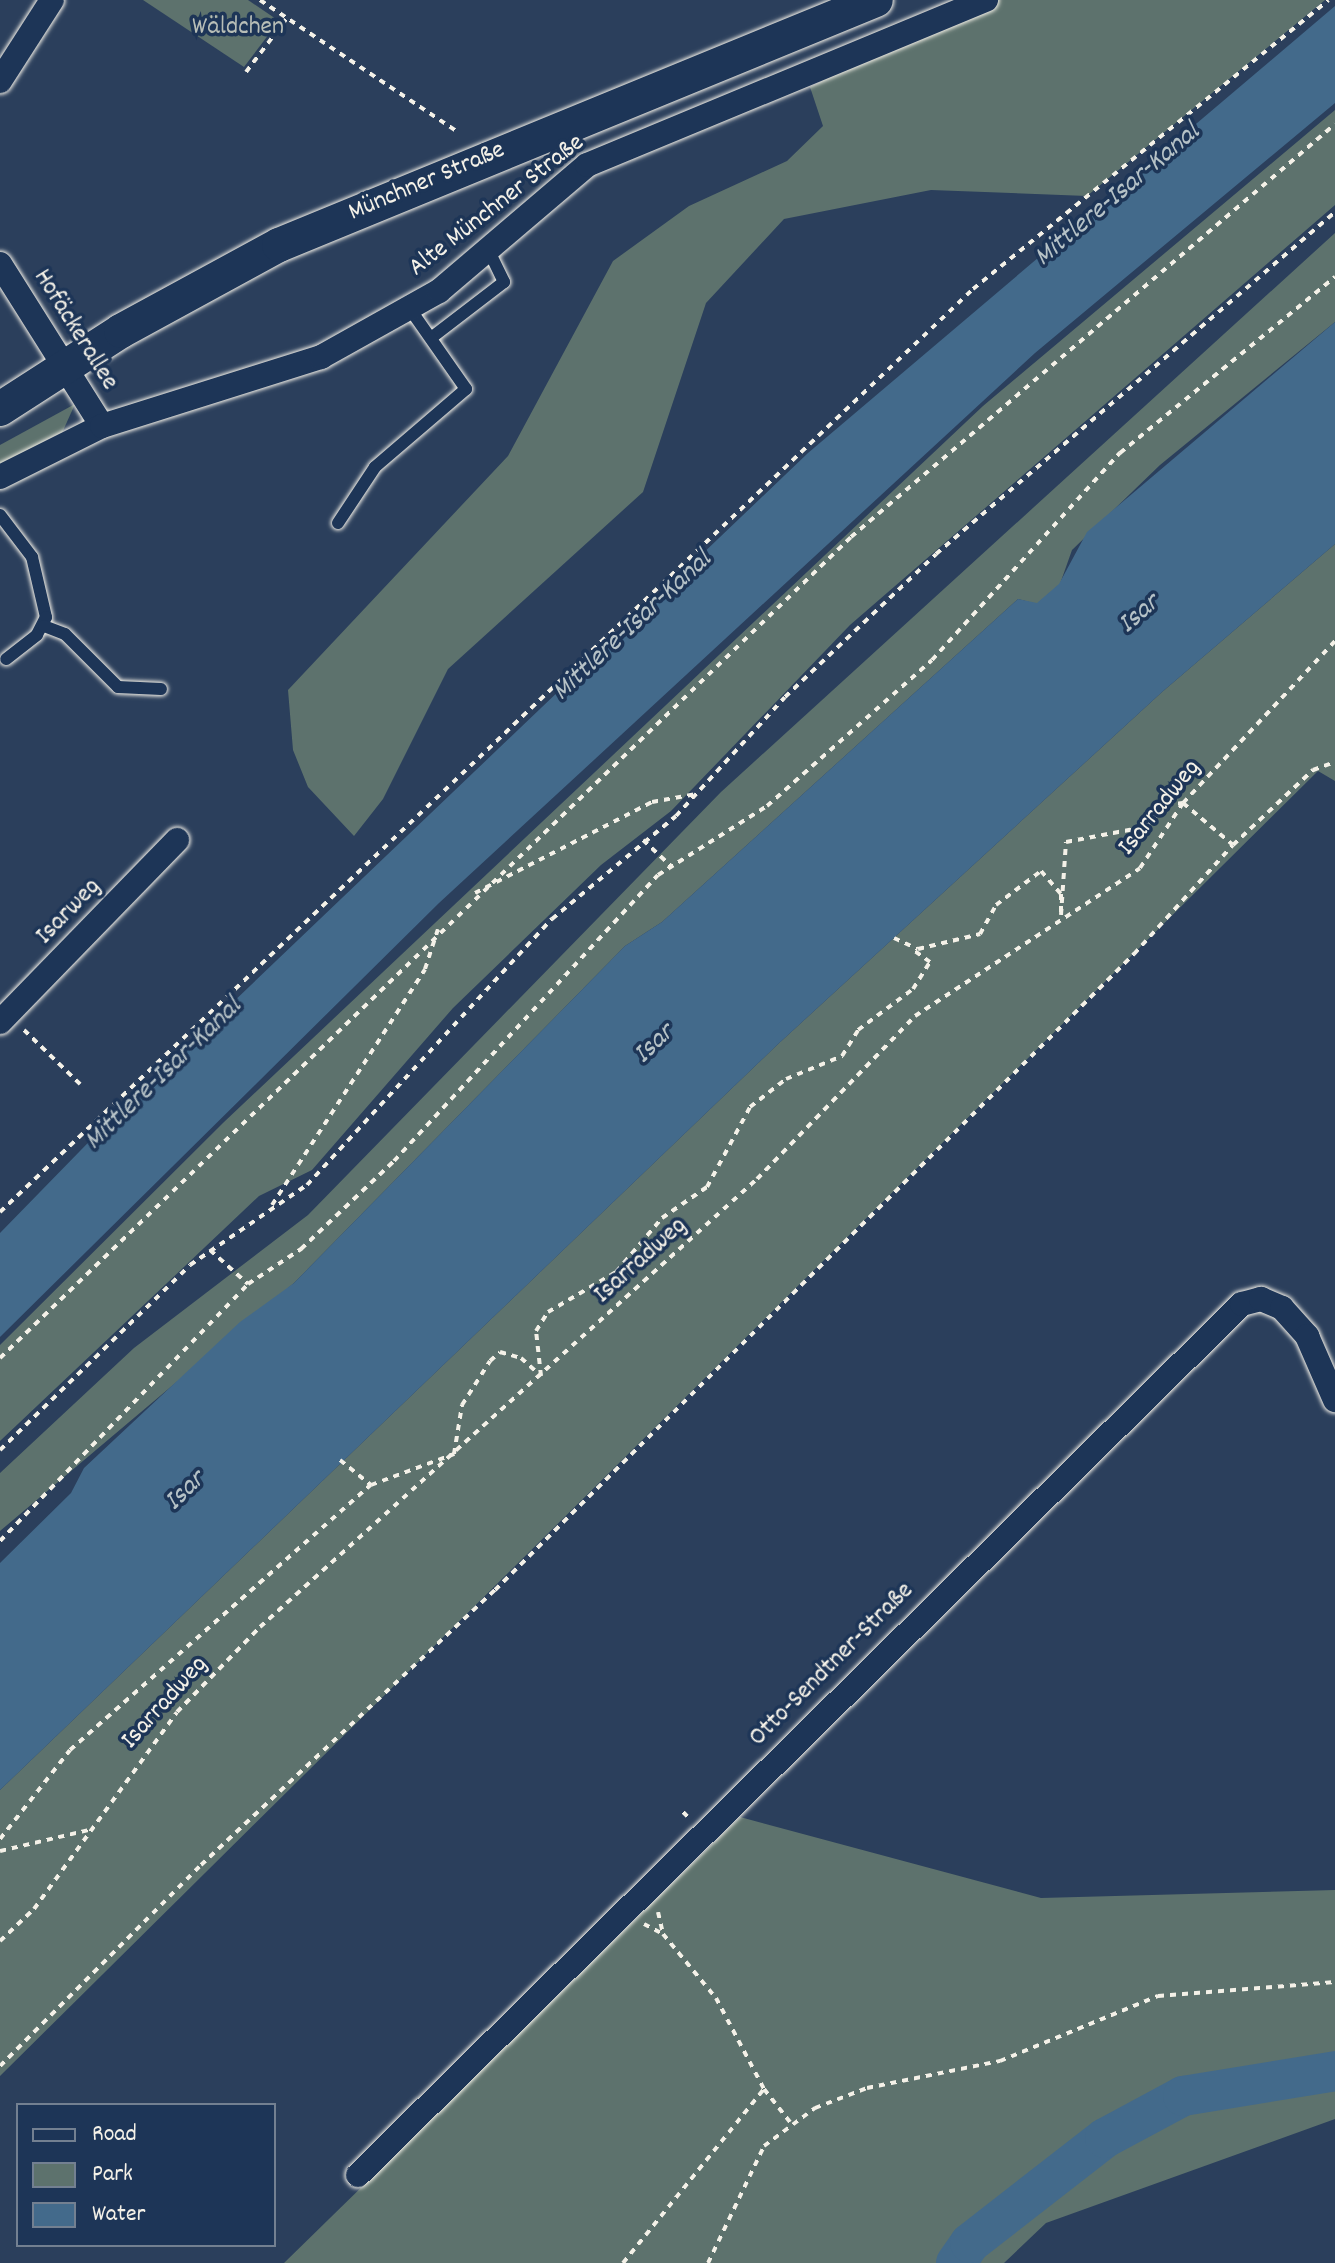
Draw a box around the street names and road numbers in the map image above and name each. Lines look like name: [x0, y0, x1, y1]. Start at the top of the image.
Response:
street label: Alte Münchner Straße: [403, 128, 591, 284]
street label: Münchner Straße: [344, 135, 510, 229]
street label: Hofäckerallee: [26, 264, 124, 396]
street label: Isarradweg: [1112, 754, 1208, 862]
street label: Isarweg: [30, 872, 108, 952]
street label: Isarradweg: [588, 1211, 694, 1311]
street label: Otto-Sendtner-Straße: [743, 1576, 921, 1754]
street label: Isarradweg: [115, 1650, 215, 1756]

